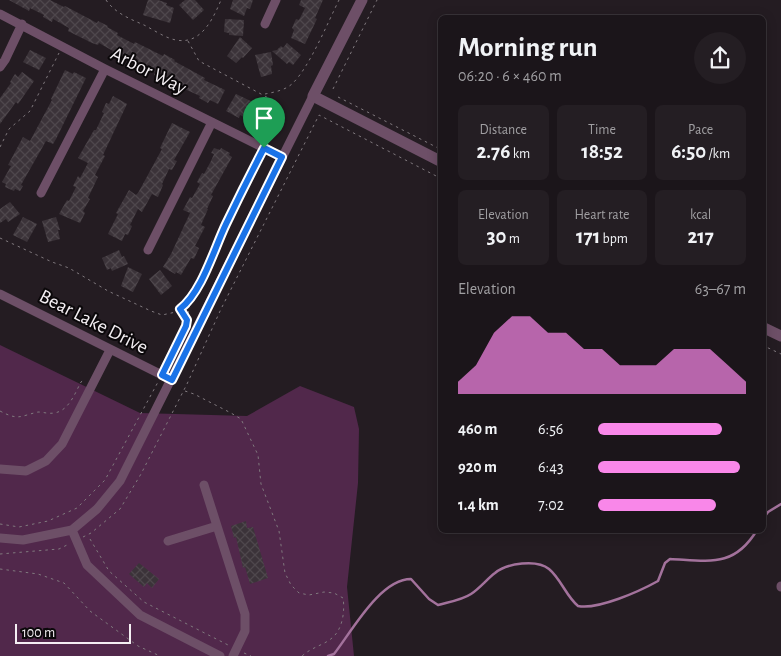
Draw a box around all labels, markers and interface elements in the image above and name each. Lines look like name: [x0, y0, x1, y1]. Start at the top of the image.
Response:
button: share: [694, 32, 746, 84]
text: Morning run: [458, 34, 598, 62]
street label: Arbor Way: [108, 43, 190, 99]
text: 06:20 · 6 × 460 m: [458, 68, 562, 84]
pin: [243, 97, 285, 148]
icon: arrive: [250, 104, 278, 132]
text: Distance: [480, 123, 527, 137]
text: Time: [588, 123, 616, 137]
text: Pace: [688, 123, 713, 137]
text: 2.76: [476, 141, 510, 162]
text: 18:52: [581, 141, 623, 162]
text: 6:50: [671, 141, 706, 162]
text: km: [510, 147, 530, 161]
text: /km: [706, 147, 730, 161]
text: Elevation: [478, 208, 529, 222]
text: Heart rate: [575, 208, 629, 222]
text: kcal: [690, 208, 711, 222]
text: 30: [487, 226, 507, 247]
text: 171: [576, 226, 600, 247]
text: 217: [687, 226, 714, 247]
text: m: [507, 232, 520, 246]
text: bpm: [600, 232, 628, 246]
text: Elevation: [458, 281, 516, 297]
text: 63–67 m: [695, 281, 746, 297]
street label: Bear Lake Drive: [36, 286, 151, 358]
text: 460 m: [458, 421, 497, 437]
text: 6:56: [538, 421, 563, 437]
text: 920 m: [458, 459, 497, 475]
text: 6:43: [538, 459, 563, 475]
text: 1.4 km: [458, 497, 499, 513]
text: 7:02: [538, 497, 564, 513]
scale bar: [15, 621, 131, 644]
text: 100 m: [22, 626, 55, 640]

